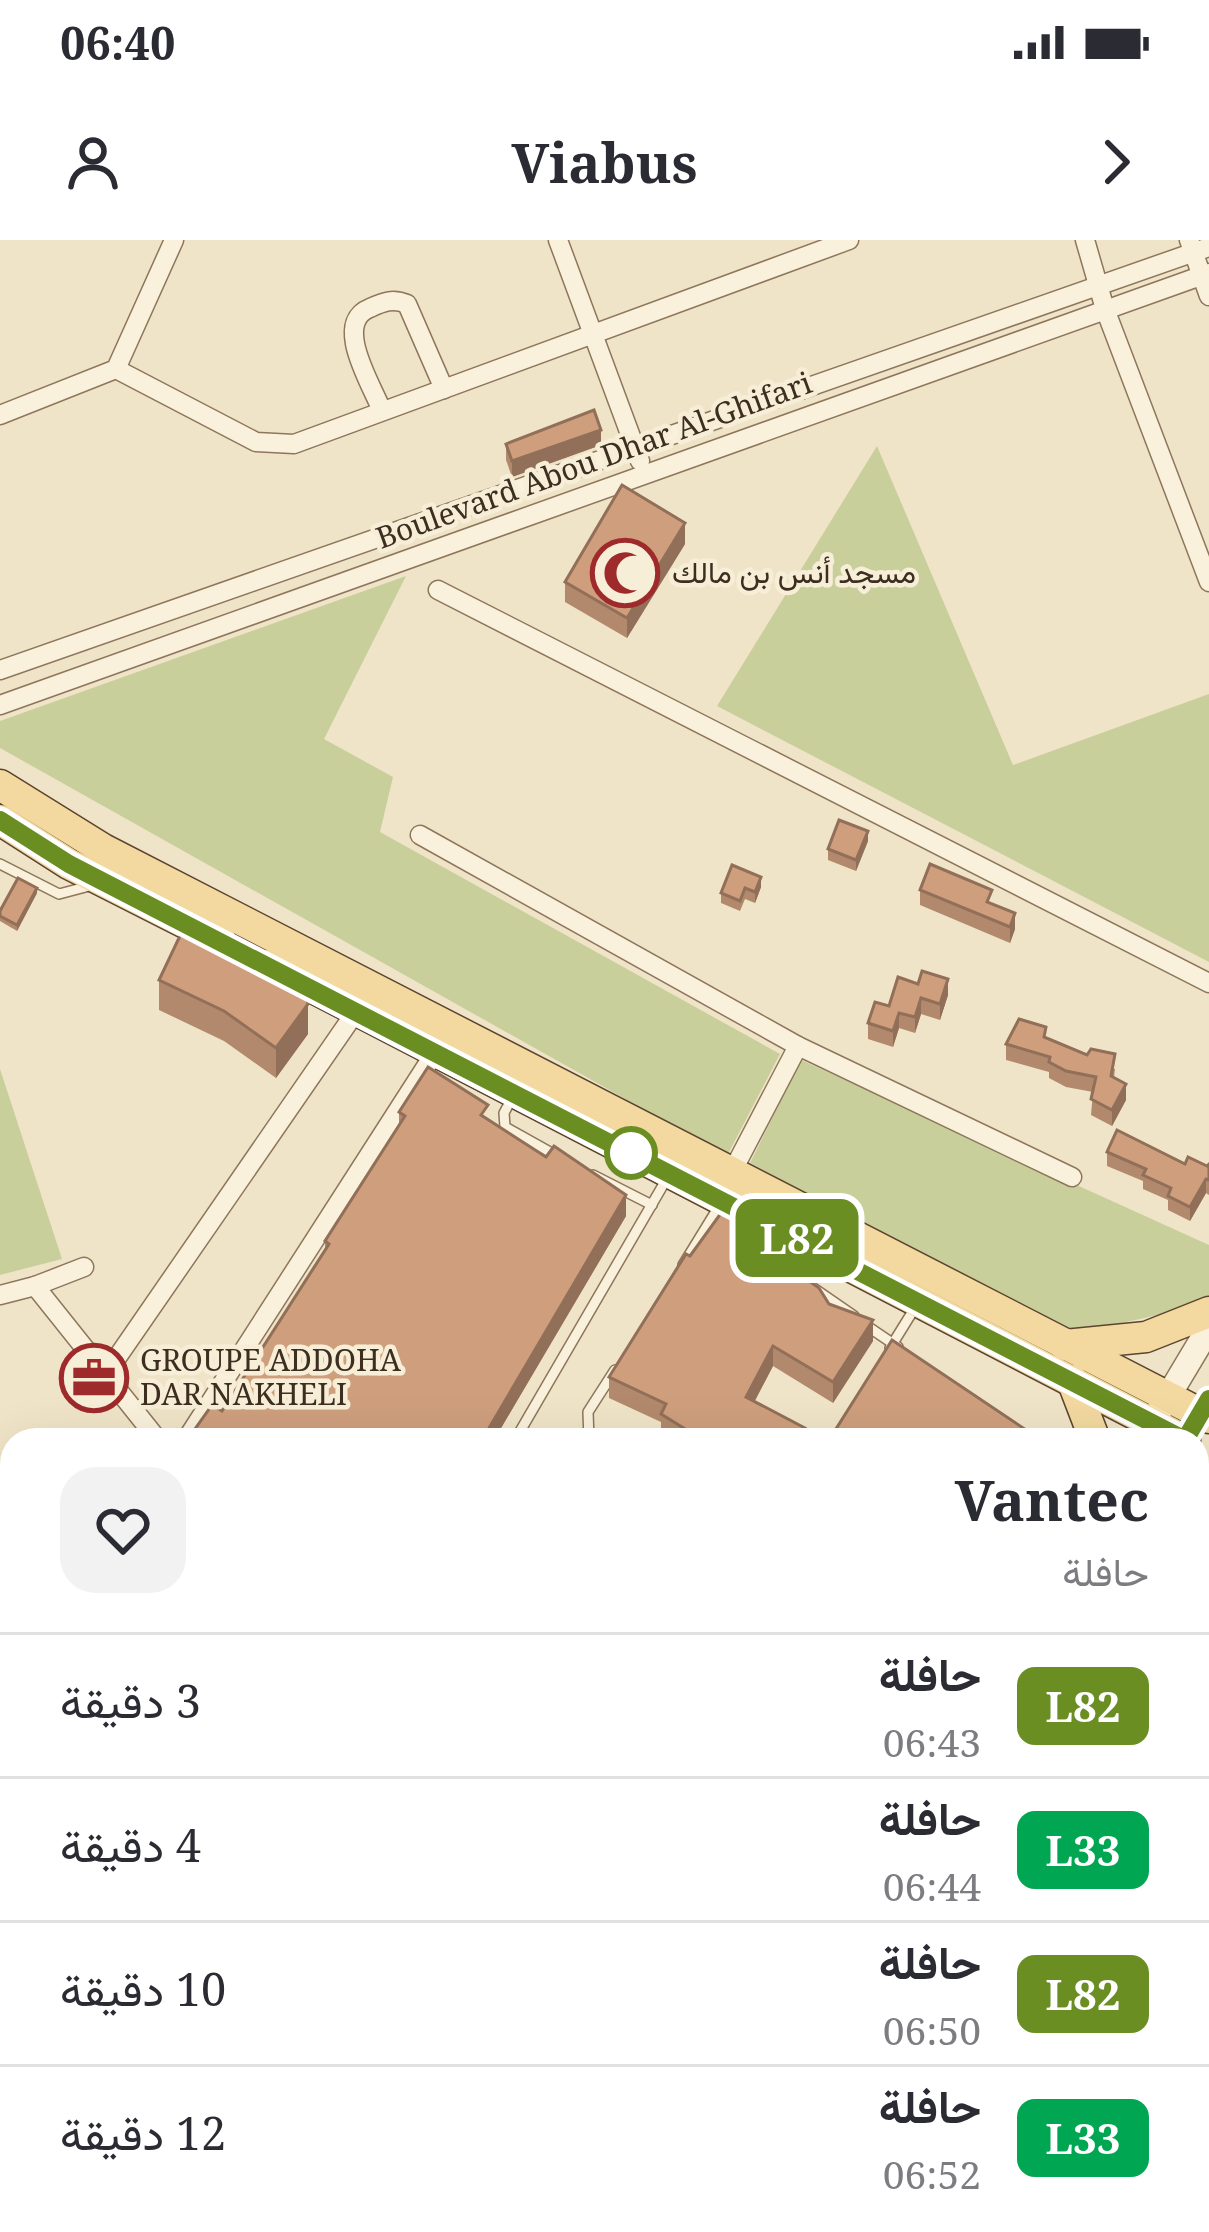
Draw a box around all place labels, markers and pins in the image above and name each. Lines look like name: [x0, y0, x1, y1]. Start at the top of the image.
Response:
mosque icon: مسجد أنس بن مالك: [590, 538, 660, 608]
place label: مسجد أنس بن مالك: [672, 551, 916, 592]
unlabelled marker: [606, 1128, 656, 1178]
place label: GROUPE ADDOHA DAR NAKHELI: [140, 1339, 402, 1414]
office icon: GROUPE ADDOHA DAR NAKHELI: [59, 1343, 129, 1413]

